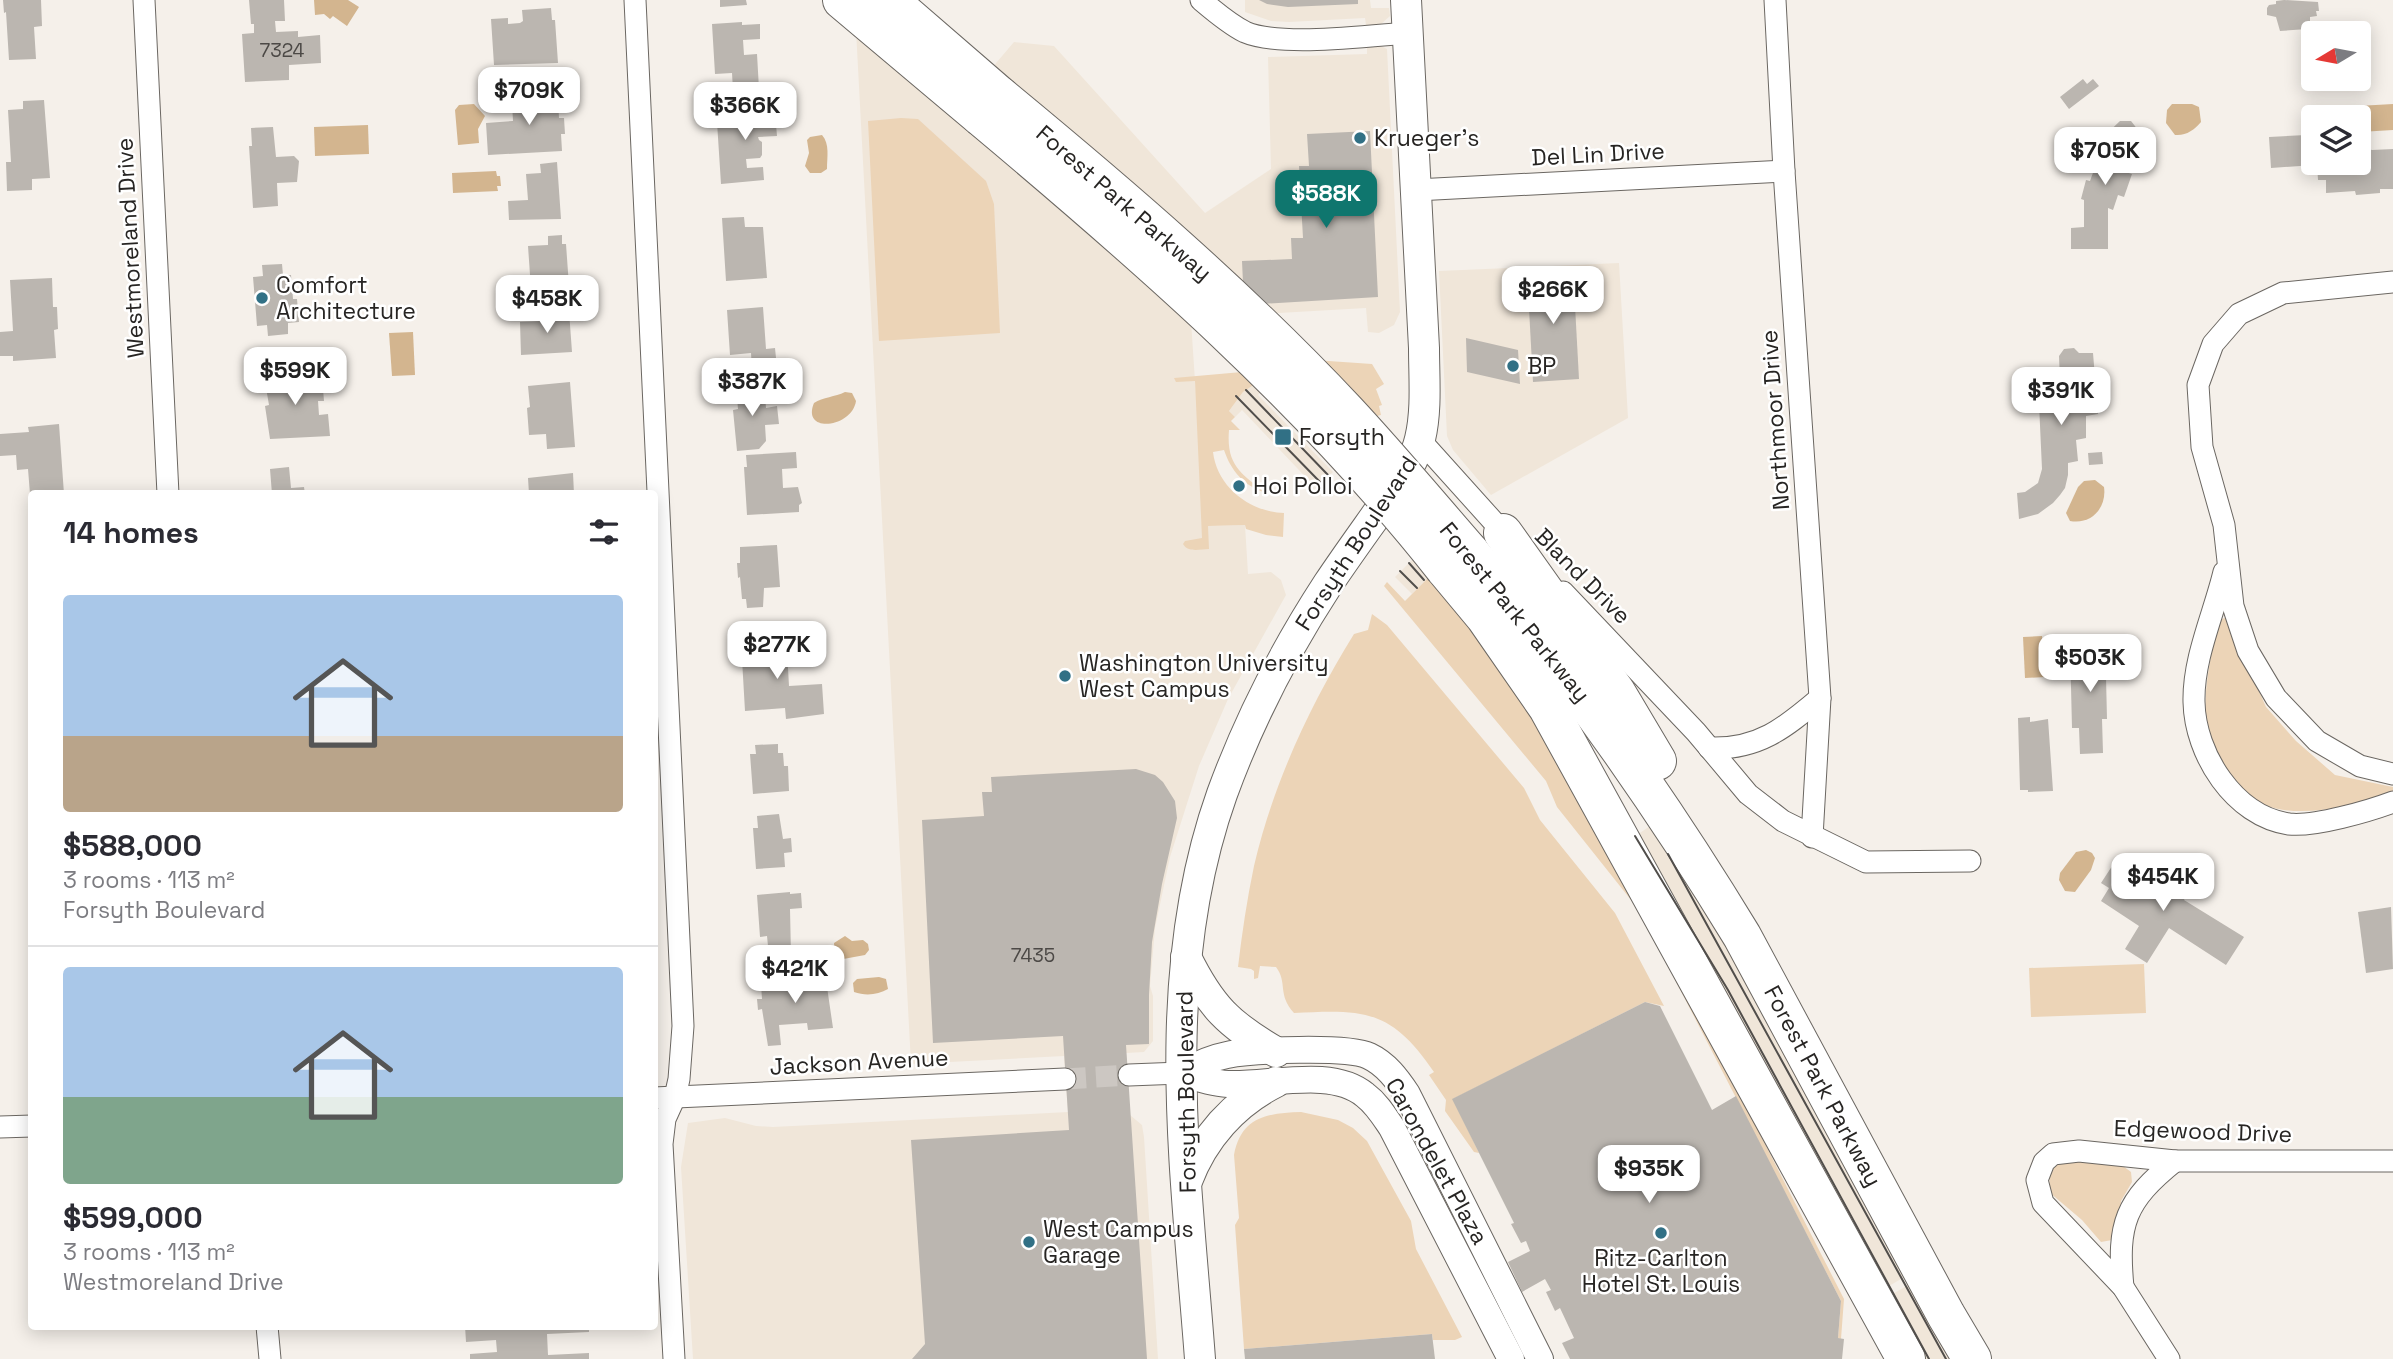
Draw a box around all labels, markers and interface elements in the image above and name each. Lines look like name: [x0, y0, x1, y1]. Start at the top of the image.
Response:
north arrow: [2301, 21, 2371, 91]
map controls: [2301, 21, 2371, 175]
house number: 7324: [260, 38, 305, 63]
pin: $709K: [480, 68, 578, 127]
text: $709K: [494, 75, 564, 105]
pin: $366K: [696, 82, 794, 142]
text: $366K: [710, 90, 780, 120]
button: layers: [2301, 105, 2371, 175]
street label: Forest Park Parkway: [1030, 118, 1218, 288]
place label: Krueger's: [1374, 123, 1479, 153]
pin: $705K: [2056, 128, 2154, 187]
marker: Krueger's: [1352, 130, 1368, 146]
text: $705K: [2070, 135, 2140, 165]
street label: Del Lin Drive: [1530, 136, 1666, 172]
street label: Westmoreland Drive: [109, 137, 151, 359]
pin: $588K: [1277, 170, 1375, 230]
text: $588K: [1291, 178, 1361, 208]
pin: $266K: [1504, 266, 1602, 326]
place label: Comfort Architecture: [276, 270, 416, 326]
text: $266K: [1518, 274, 1588, 304]
pin: $458K: [498, 276, 596, 335]
text: $458K: [512, 283, 582, 313]
marker: Comfort Architecture: [254, 290, 270, 306]
street label: Northmoor Drive: [1754, 329, 1796, 511]
pin: $599K: [246, 348, 344, 407]
place label: BP: [1527, 351, 1556, 381]
text: $599K: [260, 355, 330, 385]
pin: $387K: [703, 358, 801, 418]
marker: BP: [1505, 358, 1521, 374]
text: $387K: [718, 366, 786, 396]
pin: $391K: [2012, 368, 2110, 427]
text: $391K: [2028, 375, 2094, 405]
place label: Forsyth: [1299, 422, 1385, 452]
marker: Forsyth: [1273, 427, 1293, 447]
street label: Forsyth Boulevard: [1288, 450, 1424, 636]
place label: Hoi Polloi: [1253, 471, 1353, 501]
marker: Hoi Polloi: [1231, 478, 1247, 494]
text: 14 homes: [63, 513, 199, 552]
icon: filters: [585, 513, 623, 551]
street label: Forest Park Parkway: [1433, 516, 1597, 708]
street label: Bland Drive: [1529, 522, 1637, 630]
pin: $277K: [728, 622, 826, 681]
text: $277K: [743, 629, 811, 659]
pin: $503K: [2041, 634, 2139, 694]
icon: home: [280, 640, 406, 766]
text: $503K: [2054, 642, 2126, 672]
place label: Washington University West Campus: [1079, 648, 1329, 704]
marker: Washington University West Campus: [1057, 668, 1073, 684]
text: $588,000: [63, 826, 202, 865]
pin: $454K: [2114, 853, 2212, 913]
text: $454K: [2127, 861, 2199, 891]
text: 3 rooms · 113 m²: [63, 865, 235, 895]
text: Forsyth Boulevard: [63, 895, 265, 925]
house number: 7435: [1011, 943, 1055, 968]
pin: $421K: [746, 946, 844, 1005]
text: $421K: [761, 953, 829, 983]
street label: Forest Park Parkway: [1757, 980, 1889, 1192]
street label: Forsyth Boulevard: [1169, 991, 1203, 1193]
icon: home: [280, 1012, 406, 1138]
street label: Jackson Avenue: [769, 1042, 949, 1082]
street label: Carondelet Plaza: [1379, 1072, 1495, 1250]
street label: Edgewood Drive: [2113, 1113, 2293, 1149]
pin: $935K: [1600, 1146, 1698, 1205]
text: $935K: [1614, 1153, 1684, 1183]
text: $599,000: [63, 1198, 203, 1237]
place label: West Campus Garage: [1043, 1214, 1194, 1270]
marker: Ritz-Carlton Hotel St. Louis: [1653, 1225, 1669, 1241]
marker: West Campus Garage: [1021, 1234, 1037, 1250]
text: 3 rooms · 113 m²: [63, 1237, 235, 1267]
place label: Ritz-Carlton Hotel St. Louis: [1582, 1243, 1740, 1299]
text: Westmoreland Drive: [63, 1267, 284, 1297]

